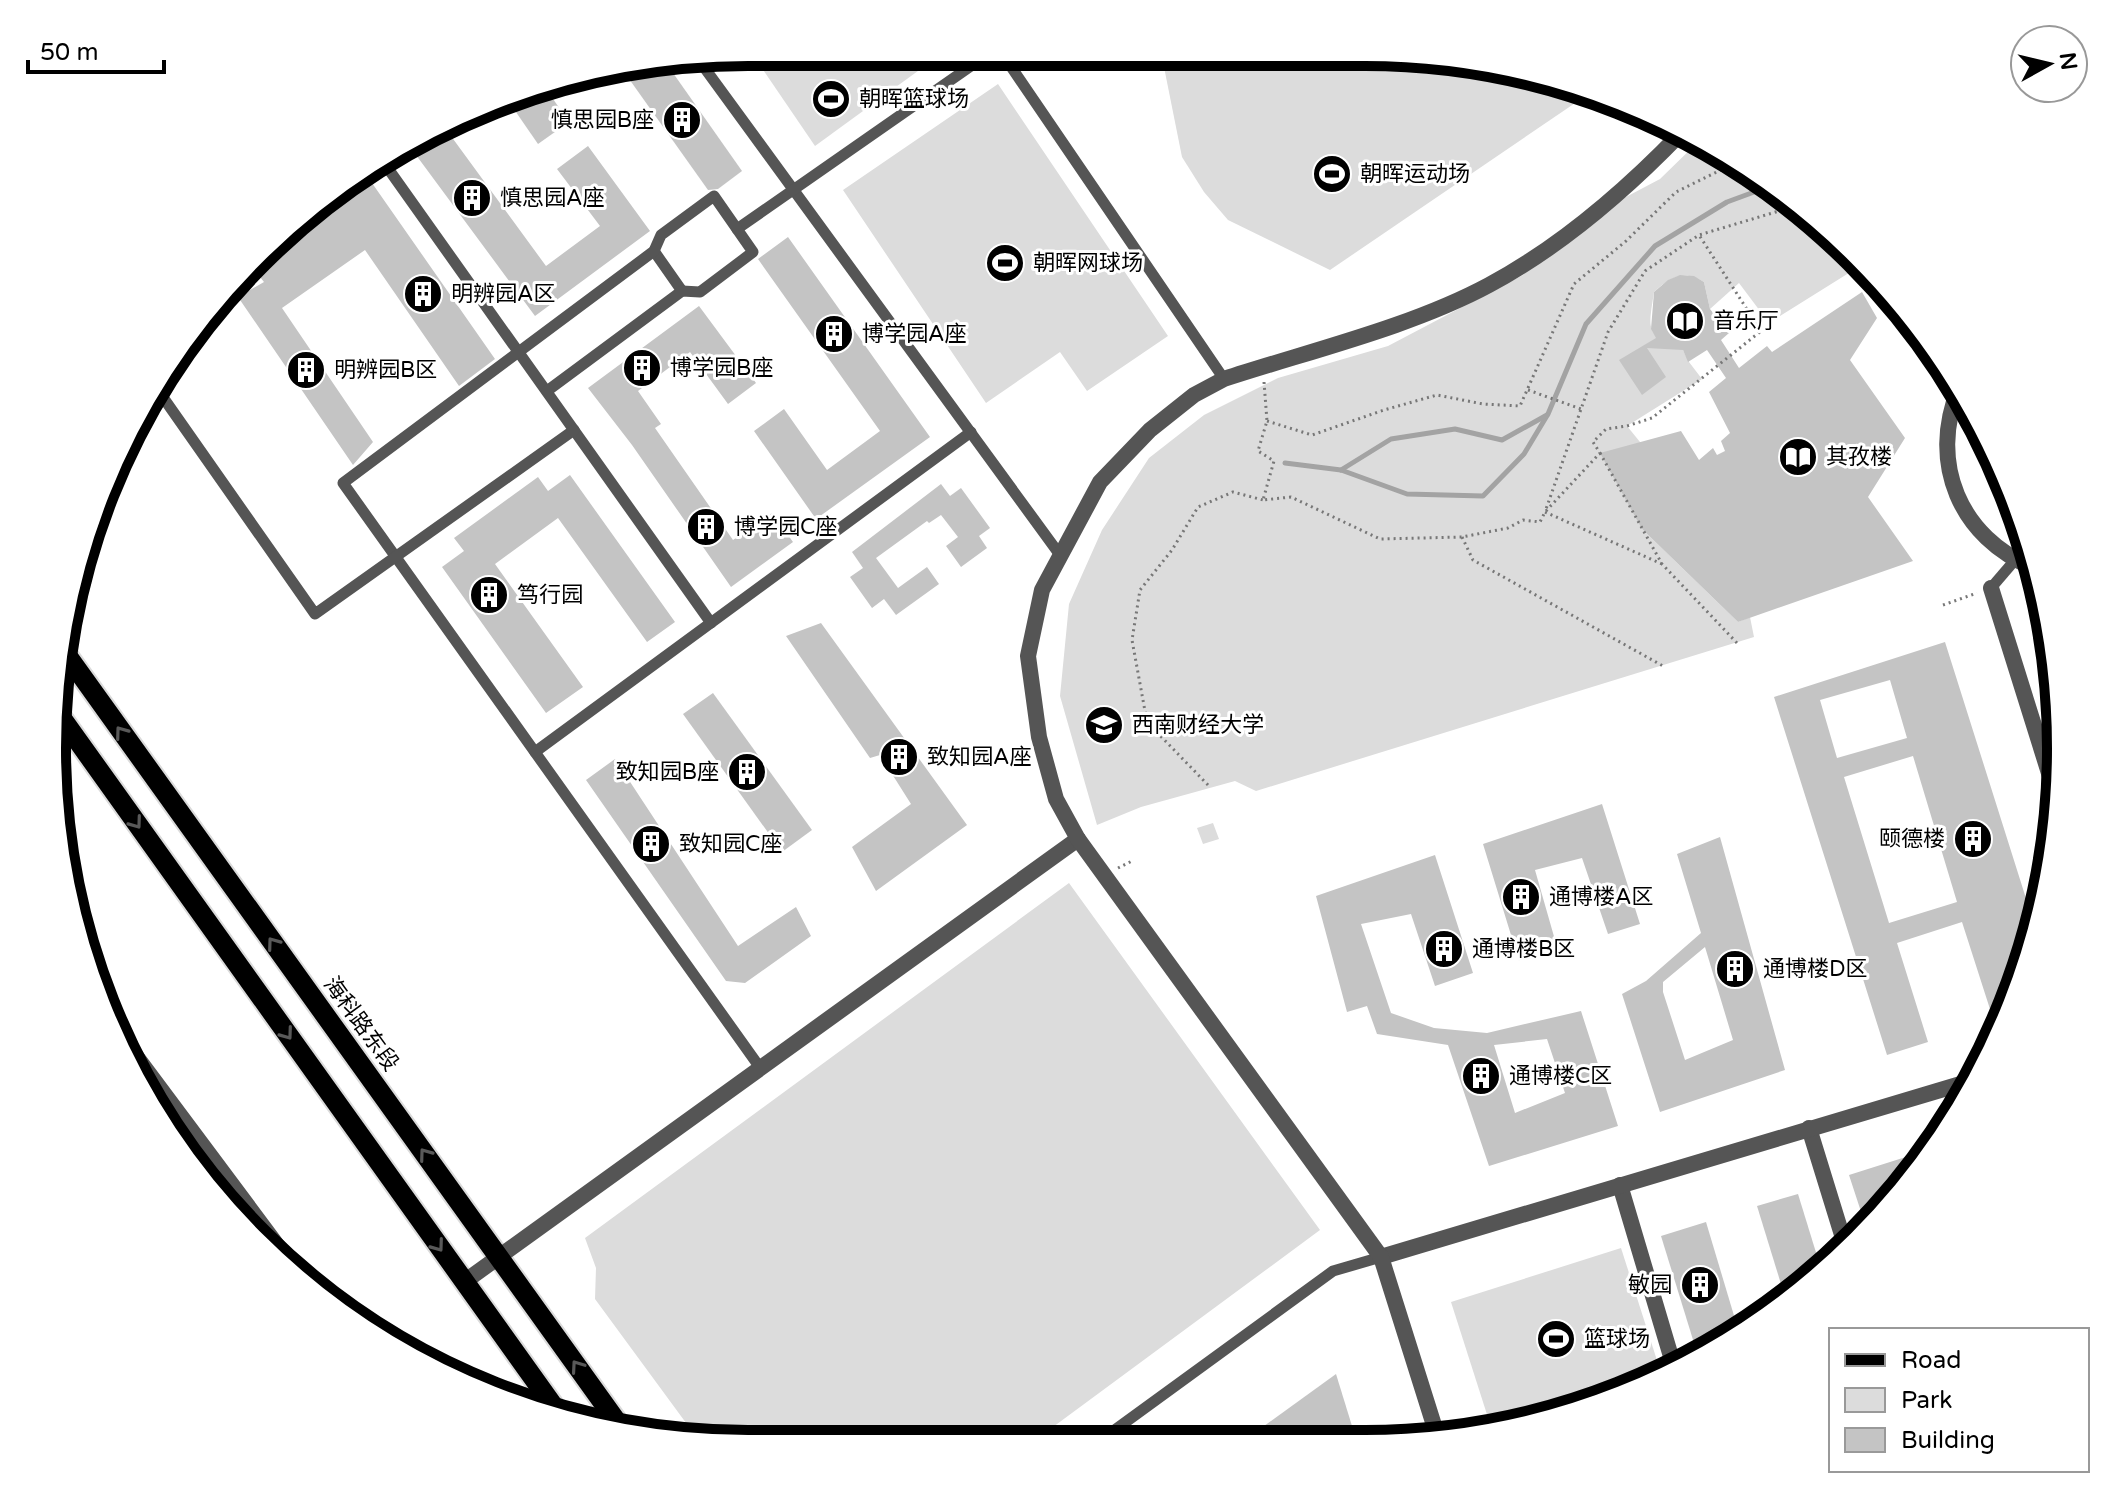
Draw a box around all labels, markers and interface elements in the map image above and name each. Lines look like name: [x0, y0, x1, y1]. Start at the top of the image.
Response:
scale bar: [28, 24, 164, 74]
north arrow: [2009, 24, 2089, 104]
text: 50 m: [40, 38, 98, 67]
text: N: [2054, 51, 2082, 72]
sports icon: 朝晖篮球场: [810, 78, 852, 120]
place label: 朝晖篮球场: [859, 86, 969, 112]
building icon: 慎思园B座: [661, 99, 703, 141]
place label: 慎思园B座: [551, 107, 654, 133]
sports icon: 朝晖运动场: [1311, 153, 1353, 195]
place label: 朝晖运动场: [1360, 161, 1470, 187]
building icon: 慎思园A座: [451, 177, 493, 219]
place label: 慎思园A座: [500, 185, 604, 211]
sports icon: 朝晖网球场: [984, 242, 1026, 284]
place label: 朝晖网球场: [1033, 250, 1143, 276]
building icon: 明辨园A区: [402, 273, 444, 315]
place label: 明辨园A区: [451, 281, 555, 307]
library icon: 音乐厅: [1664, 300, 1706, 342]
place label: 音乐厅: [1713, 308, 1779, 334]
building icon: 博学园A座: [813, 313, 855, 355]
place label: 博学园A座: [862, 321, 966, 347]
building icon: 博学园B座: [621, 347, 663, 389]
building icon: 明辨园B区: [285, 349, 327, 391]
place label: 博学园B座: [670, 355, 773, 381]
place label: 明辨园B区: [334, 357, 437, 383]
library icon: 其孜楼: [1777, 436, 1819, 478]
place label: 其孜楼: [1826, 444, 1892, 470]
building icon: 博学园C座: [685, 506, 727, 548]
place label: 博学园C座: [734, 514, 837, 540]
building icon: 笃行园: [468, 574, 510, 616]
place label: 笃行园: [517, 582, 583, 608]
school or university icon: 西南财经大学: [1083, 704, 1125, 746]
place label: 西南财经大学: [1132, 712, 1264, 738]
one-way arrow: [117, 726, 131, 741]
building icon: 致知园A座: [878, 736, 920, 778]
place label: 致知园A座: [927, 744, 1031, 770]
building icon: 致知园B座: [726, 751, 768, 793]
place label: 致知园B座: [616, 759, 719, 785]
one-way arrow: [126, 814, 141, 828]
building icon: 颐德楼: [1952, 818, 1994, 860]
building icon: 致知园C座: [630, 823, 672, 865]
place label: 颐德楼: [1879, 826, 1945, 852]
place label: 致知园C座: [679, 831, 782, 857]
building icon: 通博楼A区: [1500, 876, 1542, 918]
place label: 通博楼A区: [1549, 884, 1653, 910]
building icon: 通博楼B区: [1423, 928, 1465, 970]
place label: 通博楼B区: [1472, 936, 1575, 962]
one-way arrow: [269, 937, 283, 952]
building icon: 通博楼D区: [1714, 948, 1756, 990]
place label: 通博楼D区: [1763, 956, 1868, 982]
street label: 海科路东段: [318, 972, 404, 1076]
one-way arrow: [277, 1026, 292, 1040]
building icon: 通博楼C区: [1460, 1055, 1502, 1097]
place label: 通博楼C区: [1509, 1063, 1612, 1089]
one-way arrow: [420, 1148, 435, 1163]
one-way arrow: [428, 1237, 443, 1251]
building icon: 敏园: [1679, 1264, 1721, 1306]
place label: 敏园: [1628, 1272, 1672, 1298]
sports icon: 篮球场: [1535, 1318, 1577, 1360]
place label: 篮球场: [1584, 1326, 1650, 1352]
legend: [1829, 1328, 2089, 1472]
text: Road: [1901, 1346, 1961, 1375]
one-way arrow: [572, 1360, 586, 1374]
text: Park: [1901, 1386, 1952, 1415]
text: Building: [1901, 1426, 1995, 1455]

